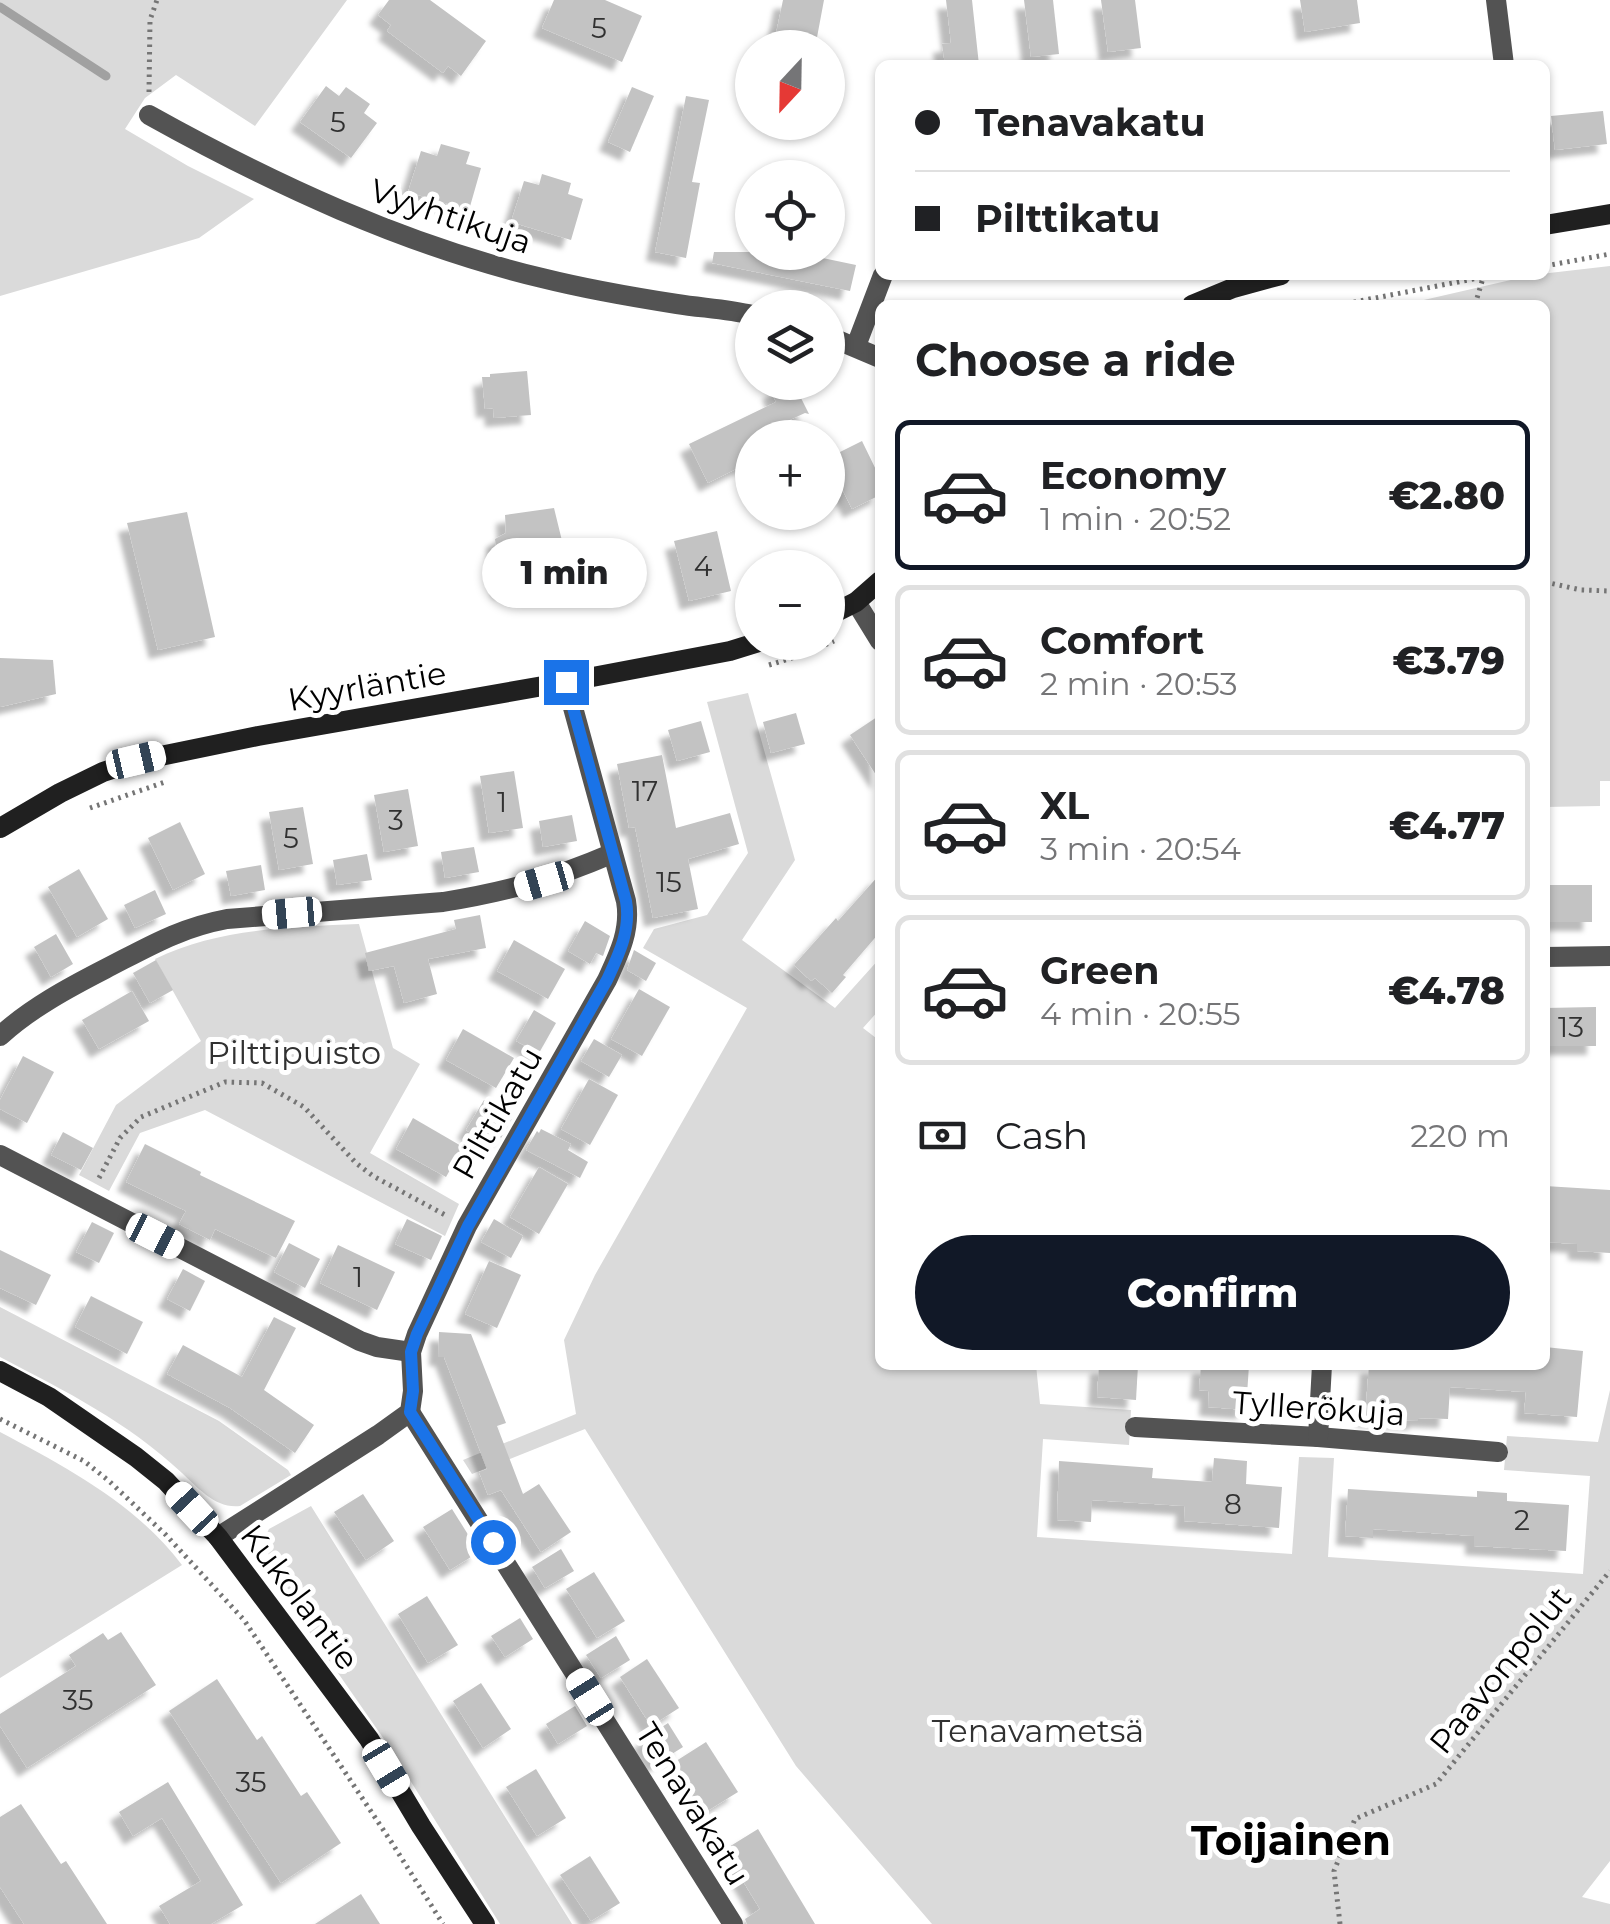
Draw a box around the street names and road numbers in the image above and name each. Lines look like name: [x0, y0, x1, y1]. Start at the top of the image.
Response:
street label: Vyyhtikuja: [365, 170, 537, 262]
street label: Kyyrläntie: [285, 653, 449, 719]
street label: Pilttikatu: [444, 1040, 550, 1186]
street label: Tyllerökuja: [1231, 1383, 1407, 1433]
street label: Kukolantie: [233, 1516, 367, 1678]
street label: Paavonpolut: [1421, 1579, 1579, 1761]
street label: Tenavakatu: [628, 1716, 758, 1892]

